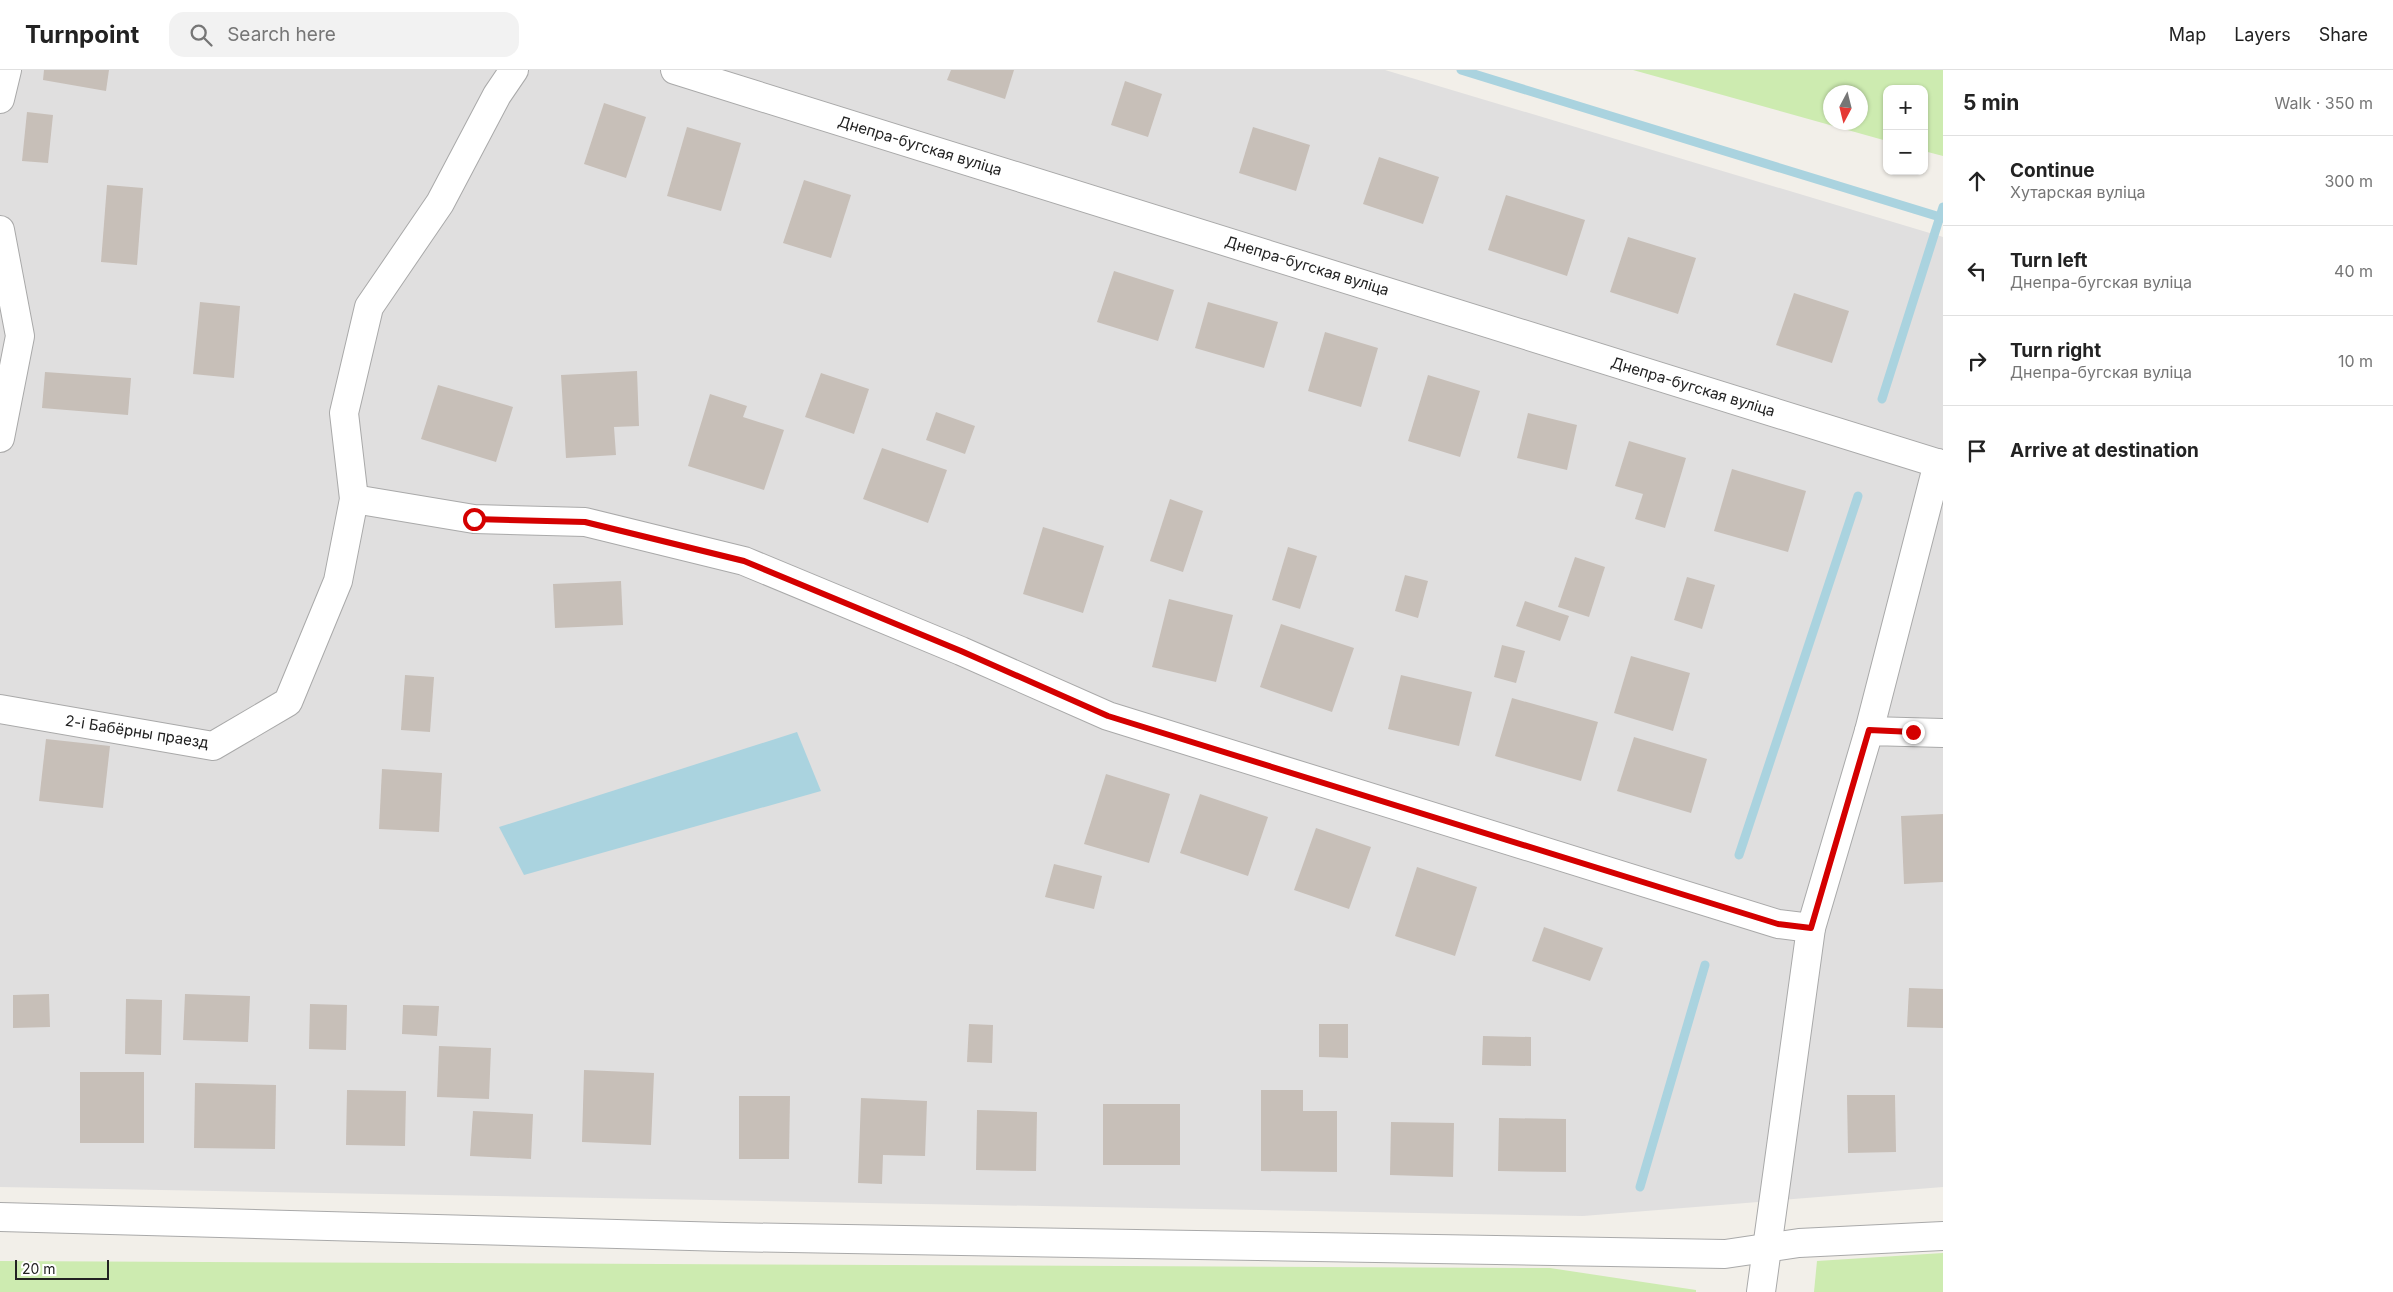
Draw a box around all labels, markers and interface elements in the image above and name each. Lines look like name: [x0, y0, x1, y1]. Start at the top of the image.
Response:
search box: [169, 12, 519, 57]
text: Turnpoint: [25, 20, 139, 49]
icon: search: [187, 21, 215, 49]
text: Search here: [227, 23, 336, 46]
text: Map: [2169, 24, 2206, 45]
text: Layers: [2234, 24, 2291, 45]
text: Share: [2319, 24, 2368, 45]
north arrow: [1823, 85, 1868, 130]
map controls: [1883, 85, 1928, 175]
button: +: [1883, 85, 1928, 130]
text: 5 min: [1963, 90, 2019, 115]
text: Walk · 350 m: [2275, 93, 2373, 113]
street label: Днепра-бугская вуліца: [836, 112, 1004, 180]
button: −: [1883, 130, 1928, 175]
text: Continue: [2010, 159, 2095, 182]
icon: ahead: [1963, 167, 1991, 195]
text: 300 m: [2324, 171, 2373, 191]
text: Хутарская вуліца: [2010, 182, 2145, 202]
street label: Днепра-бугская вуліца: [1223, 232, 1391, 300]
text: Turn left: [2010, 249, 2088, 272]
icon: left: [1963, 257, 1991, 285]
text: 40 m: [2334, 261, 2373, 281]
text: Днепра-бугская вуліца: [2010, 272, 2192, 292]
text: Turn right: [2010, 339, 2101, 362]
icon: right: [1963, 347, 1991, 375]
text: 10 m: [2338, 351, 2373, 371]
street label: Днепра-бугская вуліца: [1609, 353, 1777, 421]
text: Днепра-бугская вуліца: [2010, 362, 2192, 382]
icon: arrive: [1963, 437, 1991, 465]
text: Arrive at destination: [2010, 439, 2199, 462]
route start: [463, 508, 486, 531]
street label: 2-і Бабёрны праезд: [64, 711, 210, 752]
route end: [1902, 721, 1925, 744]
scale bar: [15, 1257, 109, 1280]
text: 20 m: [22, 1260, 56, 1277]

